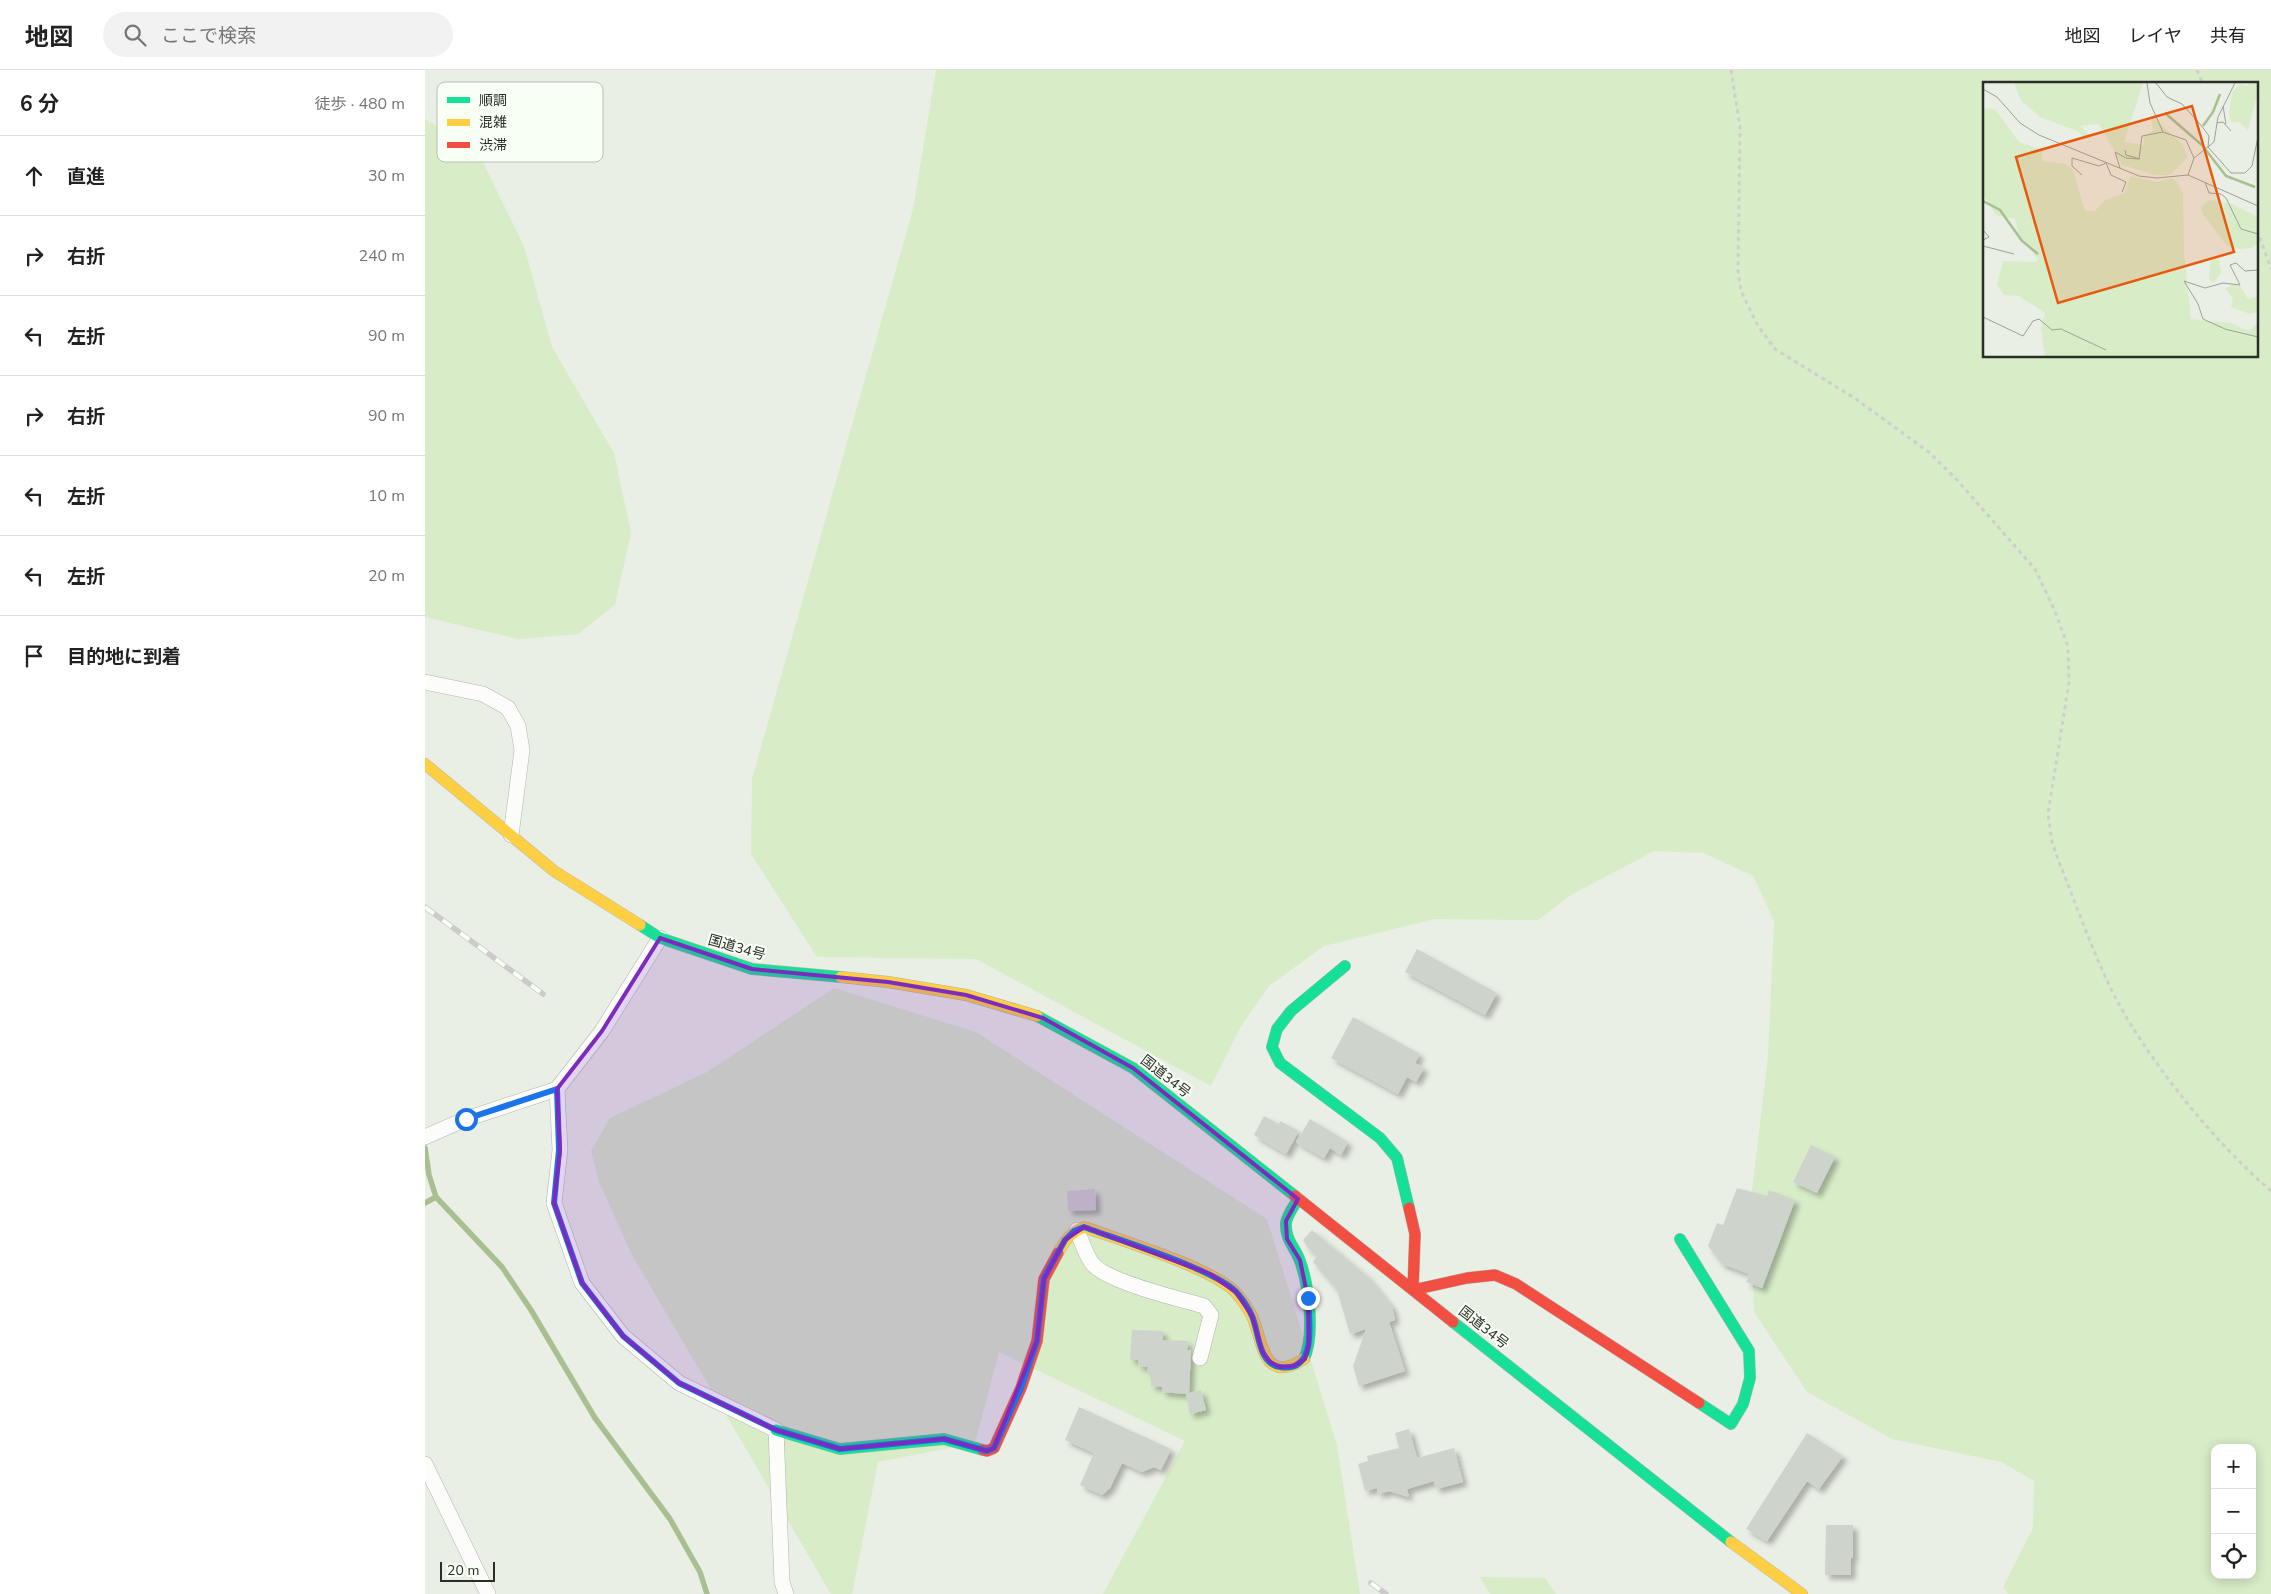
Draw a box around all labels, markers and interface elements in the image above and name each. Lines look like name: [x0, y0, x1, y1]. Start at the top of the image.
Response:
search box: [103, 12, 453, 57]
text: 地図: [25, 21, 73, 53]
icon: search: [121, 21, 149, 49]
text: ここで検索: [161, 23, 256, 49]
text: 地図: [2065, 24, 2101, 48]
text: レイヤ: [2129, 24, 2182, 48]
text: 共有: [2210, 24, 2246, 48]
legend: [437, 82, 603, 162]
inset map: [1983, 82, 2259, 358]
text: 6 分: [20, 90, 59, 118]
text: 順調: [479, 91, 507, 110]
text: 徒歩 · 480 m: [315, 93, 405, 115]
text: 混雑: [479, 113, 507, 132]
text: 渋滞: [479, 136, 507, 155]
icon: ahead: [20, 162, 48, 190]
text: 直進: [67, 164, 105, 190]
text: 30 m: [368, 165, 405, 187]
icon: right: [20, 242, 48, 270]
text: 右折: [67, 244, 105, 270]
text: 240 m: [358, 245, 405, 267]
icon: left: [20, 322, 48, 350]
text: 左折: [67, 324, 105, 350]
text: 90 m: [368, 325, 405, 347]
icon: right: [20, 402, 48, 430]
text: 右折: [67, 404, 105, 430]
text: 90 m: [368, 405, 405, 427]
icon: left: [20, 482, 48, 510]
text: 左折: [67, 484, 105, 510]
text: 10 m: [368, 485, 405, 507]
icon: left: [20, 562, 48, 590]
text: 左折: [67, 564, 105, 590]
text: 20 m: [368, 565, 405, 587]
icon: arrive: [20, 642, 48, 670]
text: 目的地に到着: [67, 644, 181, 670]
street label: 国道34号: [706, 930, 768, 965]
street label: 国道34号: [1137, 1051, 1195, 1102]
route start: [455, 1108, 478, 1131]
route end: [1297, 1287, 1320, 1310]
street label: 国道34号: [1455, 1302, 1513, 1353]
map controls: [2211, 1444, 2256, 1579]
button: +: [2211, 1444, 2256, 1489]
button: −: [2211, 1489, 2256, 1534]
button: locate: [2211, 1534, 2256, 1579]
scale bar: [440, 1559, 495, 1582]
text: 20 m: [447, 1561, 479, 1580]

